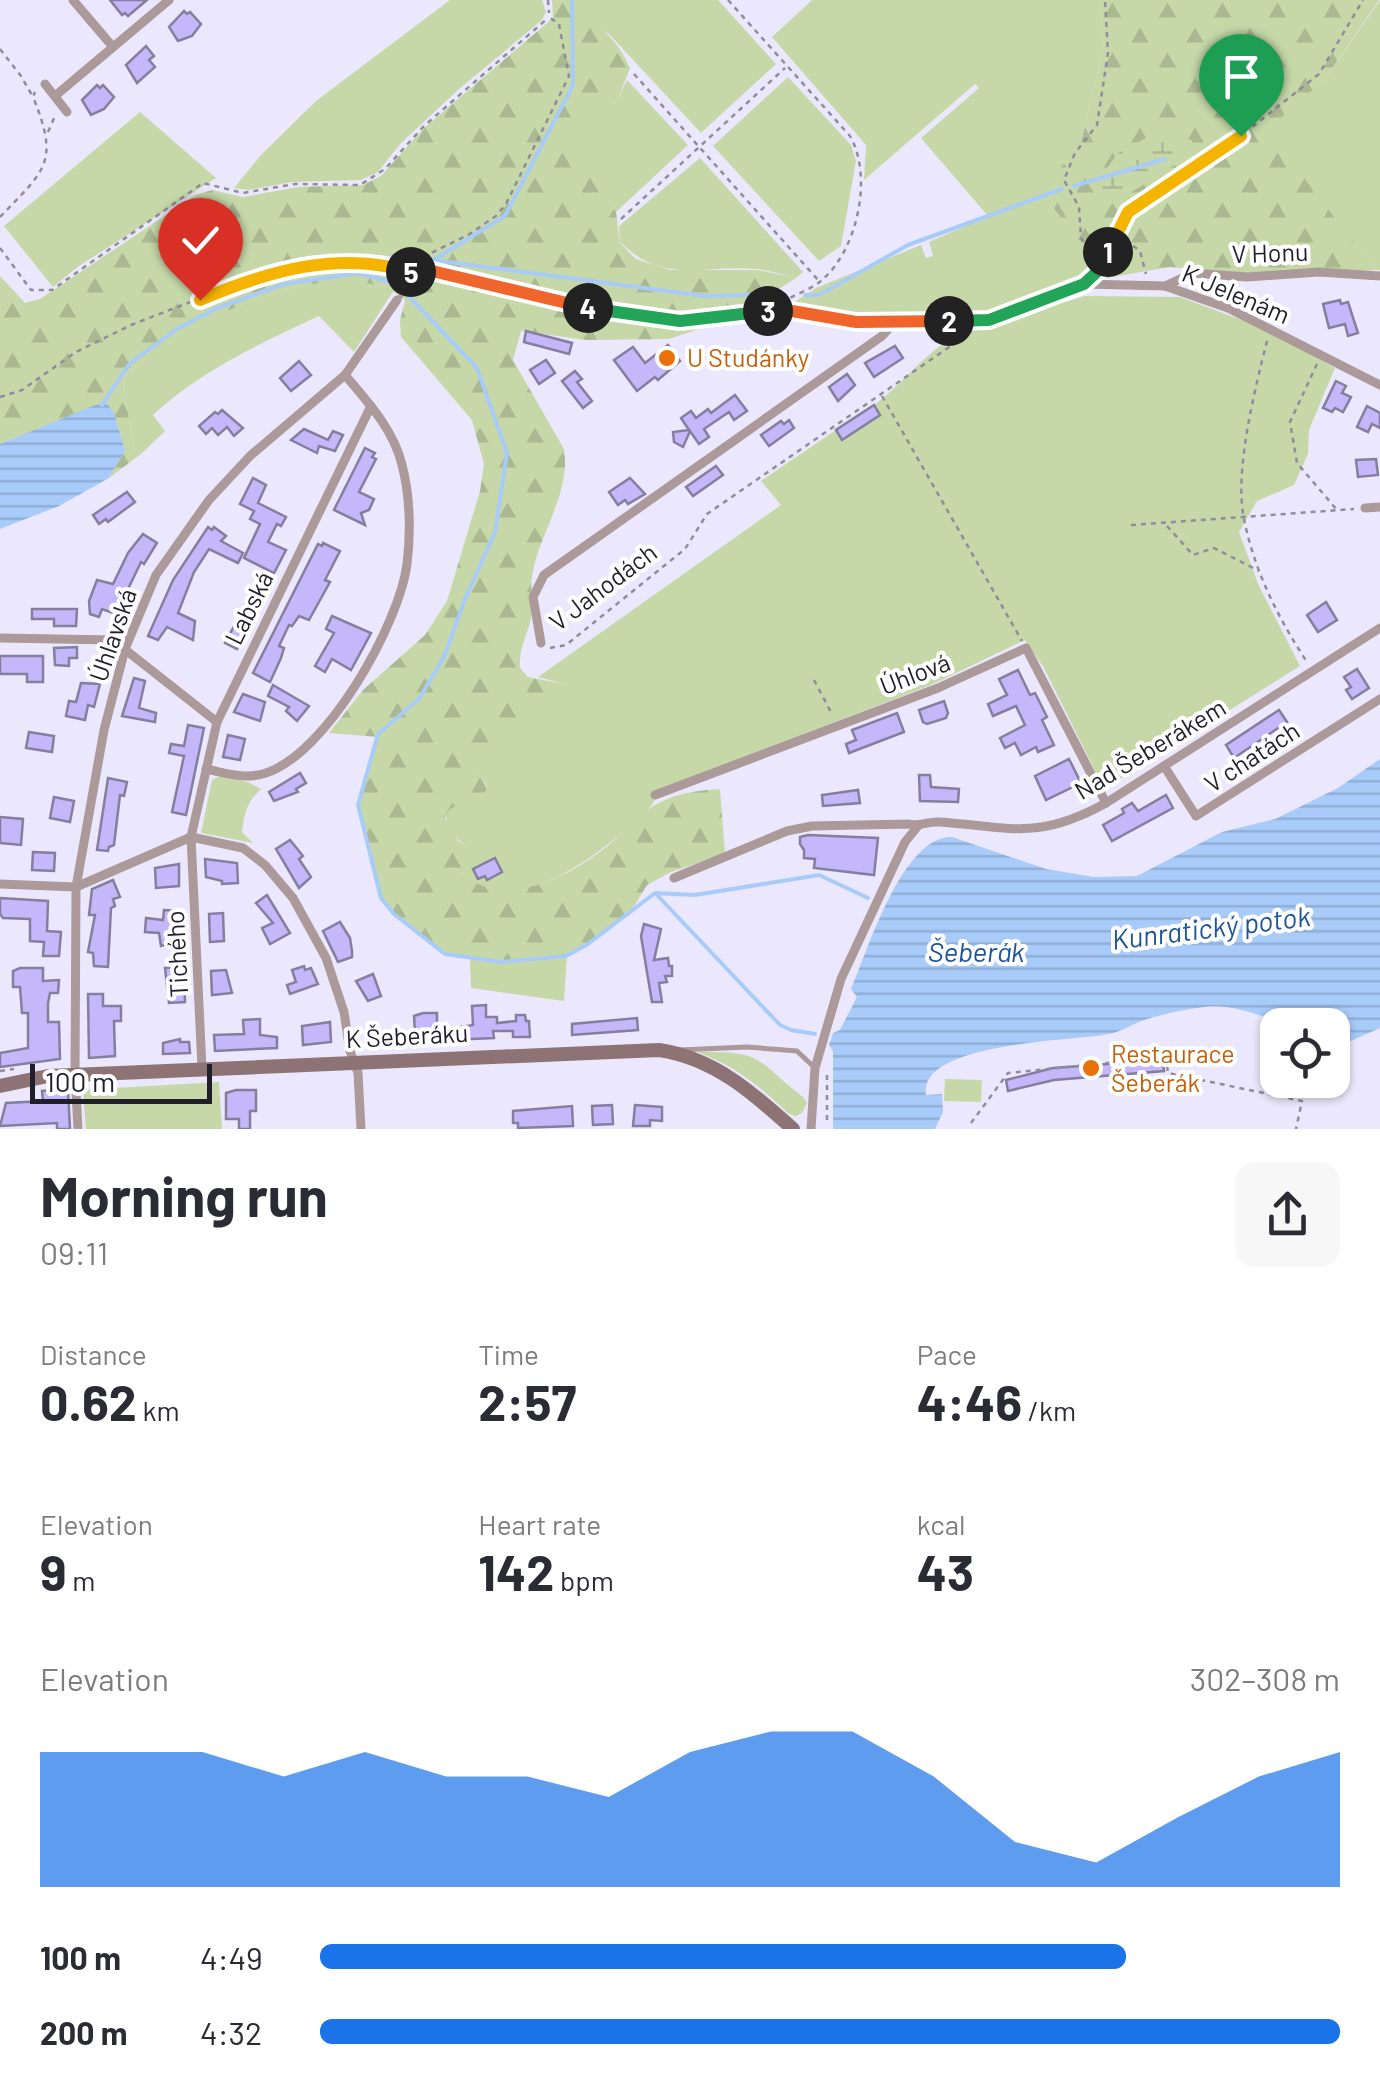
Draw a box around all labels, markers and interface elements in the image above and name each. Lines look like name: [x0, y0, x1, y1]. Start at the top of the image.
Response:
pin: [1199, 34, 1284, 137]
icon: arrive: [1214, 49, 1269, 104]
pin: [158, 198, 243, 301]
icon: check: [173, 213, 228, 268]
pin: 1: [1083, 227, 1133, 277]
text: 1: [1103, 235, 1113, 269]
street label: V Honu: [1231, 236, 1309, 268]
pin: 5: [386, 247, 436, 297]
text: 5: [403, 255, 419, 289]
street label: K Jelenám: [1178, 257, 1295, 329]
pin: 4: [563, 283, 613, 333]
pin: 3: [743, 286, 793, 336]
text: 4: [580, 291, 596, 325]
text: 3: [760, 294, 776, 328]
pin: 2: [924, 296, 974, 346]
text: 2: [941, 304, 957, 338]
place label: U Studánky: [687, 342, 809, 372]
marker: U Studánky: [656, 347, 678, 369]
street label: V Jahodách: [543, 536, 662, 636]
street label: Labská: [218, 566, 279, 649]
street label: Úhlavská: [82, 584, 142, 685]
street label: Úhlová: [875, 646, 954, 700]
street label: Nad Šeberákem: [1069, 691, 1230, 805]
street label: V chatách: [1198, 714, 1305, 798]
water label: Kunratický potok: [1110, 898, 1313, 956]
street label: Tichého: [159, 910, 193, 998]
water label: Šeberák: [928, 934, 1025, 968]
map controls: [1260, 1008, 1350, 1098]
button: locate: [1260, 1008, 1350, 1098]
street label: K Šeberáku: [345, 1017, 469, 1053]
place label: Restaurace Šeberák: [1111, 1038, 1235, 1097]
marker: Restaurace Šeberák: [1080, 1057, 1102, 1079]
scale bar: [30, 1059, 212, 1104]
text: 100 m: [45, 1064, 115, 1098]
text: Morning run: [40, 1162, 328, 1228]
button: share: [1235, 1162, 1340, 1267]
text: 09:11: [40, 1233, 108, 1271]
text: Distance: [40, 1337, 147, 1371]
text: Time: [478, 1337, 539, 1371]
text: Pace: [917, 1337, 977, 1371]
text: 0.62: [40, 1371, 137, 1431]
text: 2:57: [478, 1371, 576, 1431]
text: 4:46: [917, 1371, 1022, 1431]
text: km: [137, 1393, 180, 1427]
text: /km: [1022, 1393, 1076, 1427]
text: Elevation: [40, 1507, 153, 1541]
text: Heart rate: [478, 1507, 601, 1541]
text: kcal: [917, 1507, 965, 1541]
text: 9: [40, 1541, 67, 1601]
text: 142: [478, 1541, 554, 1601]
text: 43: [917, 1541, 974, 1601]
text: m: [67, 1563, 95, 1597]
text: bpm: [554, 1563, 614, 1597]
text: Elevation: [40, 1659, 169, 1697]
text: 302–308 m: [1190, 1659, 1340, 1697]
text: 100 m: [40, 1938, 121, 1976]
text: 4:49: [200, 1938, 263, 1976]
text: 200 m: [40, 2013, 128, 2051]
text: 4:32: [200, 2013, 262, 2051]

